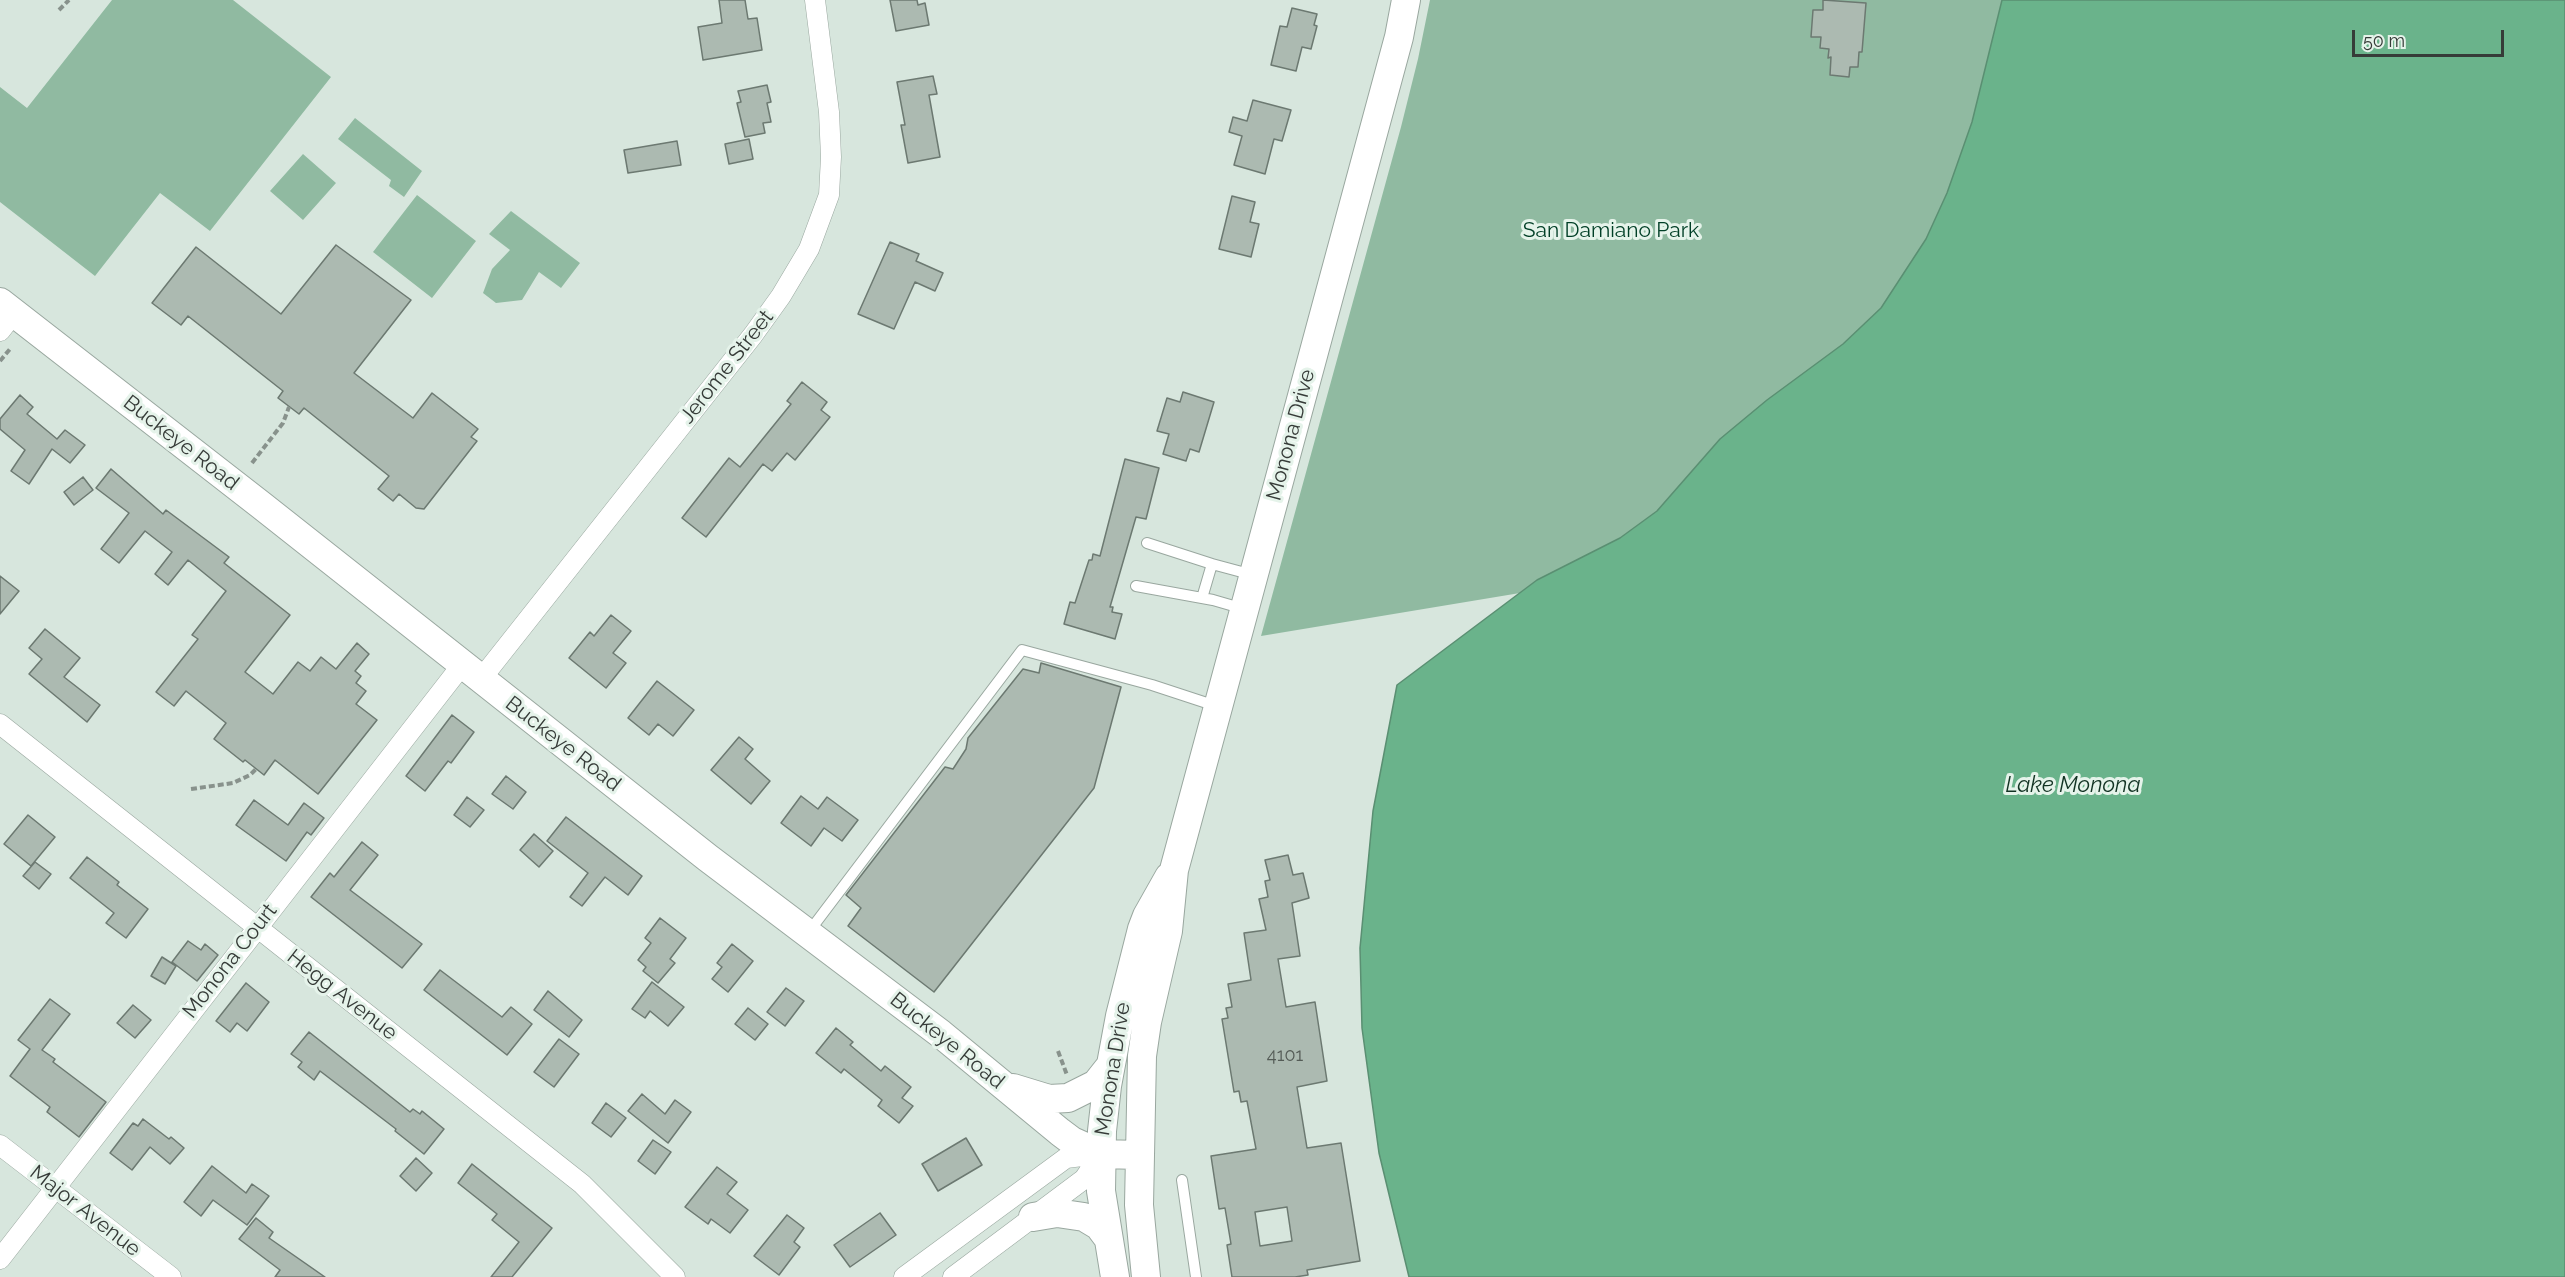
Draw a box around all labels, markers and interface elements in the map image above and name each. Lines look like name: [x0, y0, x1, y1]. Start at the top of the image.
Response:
scale bar: [2355, 18, 2506, 56]
text: 50 m: [2363, 30, 2405, 51]
park label: San Damiano Park: [1523, 218, 1699, 244]
street label: Jerome Street: [675, 305, 779, 429]
street label: Monona Drive: [1261, 367, 1321, 503]
street label: Buckeye Road: [118, 390, 244, 496]
street label: Buckeye Road: [500, 691, 626, 797]
water label: Lake Monona: [2005, 772, 2141, 798]
street label: Monona Court: [177, 899, 283, 1023]
street label: Hegg Avenue: [282, 944, 402, 1046]
street label: Buckeye Road: [885, 987, 1009, 1095]
street label: Monona Drive: [1090, 1001, 1136, 1137]
house number: 4101: [1267, 1045, 1303, 1067]
street label: Major Avenue: [25, 1160, 145, 1262]

